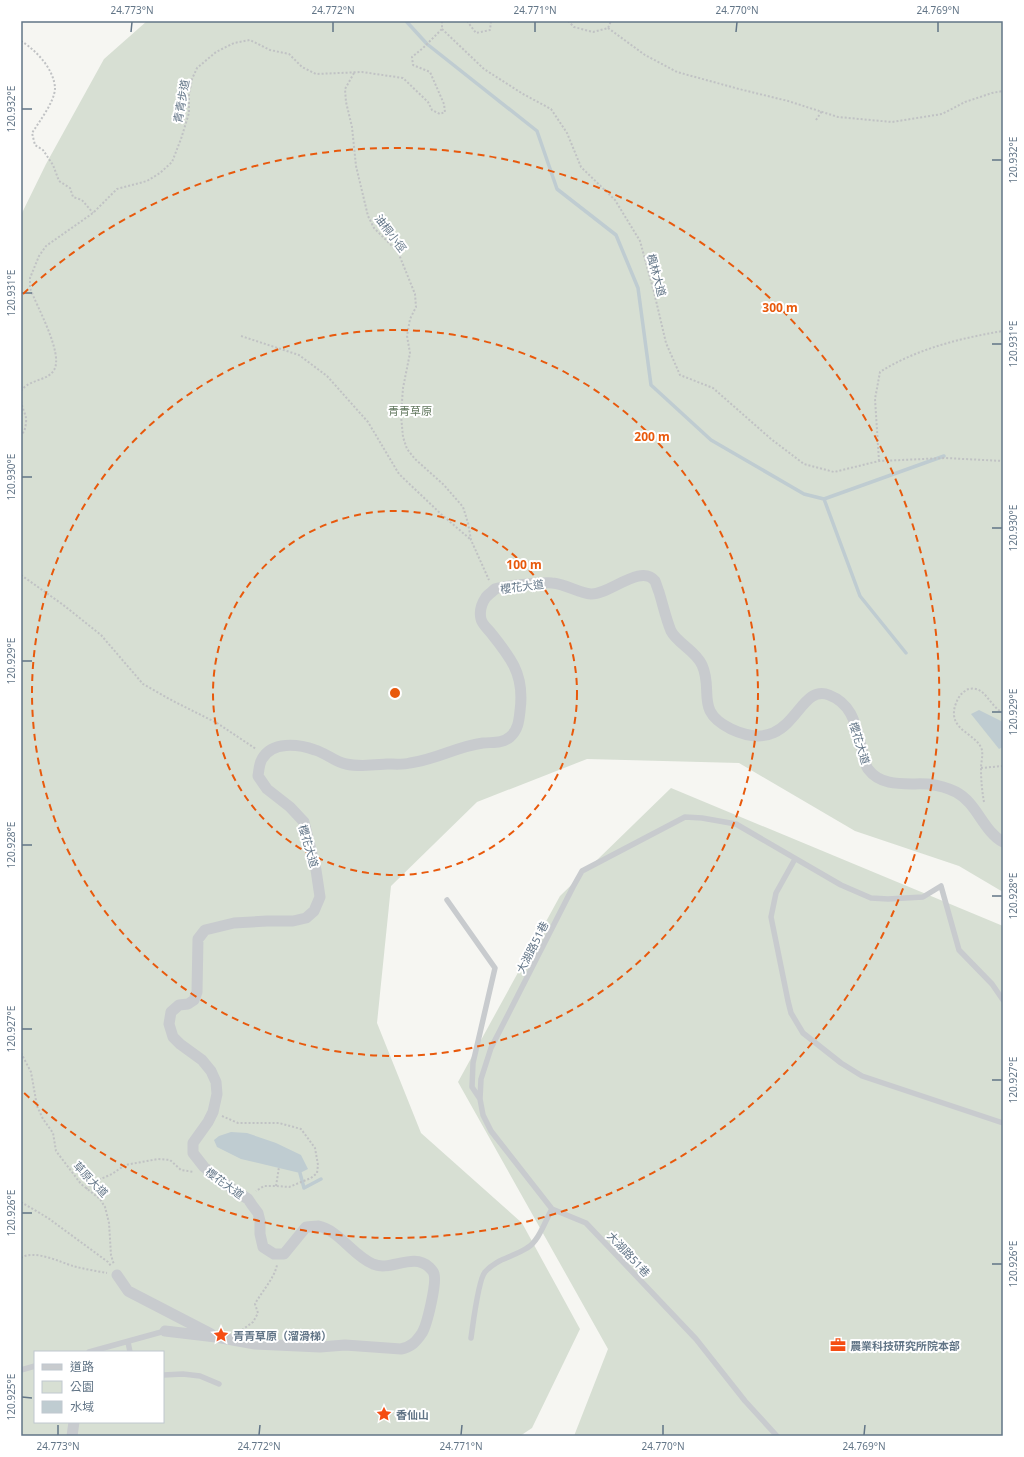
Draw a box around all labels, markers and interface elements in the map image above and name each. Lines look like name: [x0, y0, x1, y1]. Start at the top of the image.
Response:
text: 24.773°N: [110, 3, 154, 17]
text: 24.772°N: [311, 3, 355, 17]
text: 24.771°N: [513, 3, 557, 17]
text: 24.770°N: [715, 3, 759, 17]
text: 24.769°N: [916, 3, 960, 17]
street label: 青青步道: [170, 78, 192, 124]
text: 120.932°E: [4, 86, 18, 132]
text: 120.932°E: [1006, 137, 1020, 183]
street label: 油桐小徑: [372, 211, 410, 255]
street label: 楓林大道: [644, 252, 670, 298]
text: 120.931°E: [4, 270, 18, 316]
text: 300 m: [762, 299, 798, 316]
text: 120.931°E: [1006, 321, 1020, 367]
park label: 青青草原: [388, 403, 432, 418]
text: 200 m: [634, 428, 670, 445]
text: 120.930°E: [4, 454, 18, 500]
text: 120.930°E: [1006, 505, 1020, 551]
text: 100 m: [506, 556, 542, 573]
street label: 櫻花大道: [499, 576, 545, 596]
text: 120.929°E: [4, 638, 18, 684]
centre of rings: [388, 686, 402, 700]
text: 120.929°E: [1006, 689, 1020, 735]
street label: 櫻花大道: [846, 720, 874, 766]
text: 120.928°E: [4, 822, 18, 868]
street label: 櫻花大道: [296, 823, 322, 869]
text: 120.928°E: [1006, 873, 1020, 919]
street label: 大湖路51巷: [512, 918, 552, 976]
text: 120.927°E: [4, 1006, 18, 1052]
text: 120.927°E: [1006, 1057, 1020, 1103]
street label: 草原大道: [70, 1158, 112, 1200]
street label: 櫻花大道: [203, 1164, 247, 1202]
text: 120.926°E: [4, 1190, 18, 1236]
street label: 大湖路51巷: [604, 1228, 654, 1280]
text: 120.926°E: [1006, 1241, 1020, 1287]
place icon: 青青草原（溜滑梯）: [212, 1326, 230, 1344]
place label: 青青草原（溜滑梯）: [233, 1328, 332, 1343]
office icon: 農業科技研究所院本部: [829, 1336, 847, 1354]
place label: 農業科技研究所院本部: [850, 1338, 960, 1353]
legend: [34, 1351, 164, 1423]
text: 道路: [70, 1358, 94, 1375]
text: 120.925°E: [4, 1374, 18, 1420]
text: 公園: [70, 1378, 94, 1395]
text: 水域: [70, 1398, 94, 1415]
place icon: 香仙山: [375, 1405, 393, 1423]
place label: 香仙山: [396, 1407, 429, 1422]
text: 24.773°N: [36, 1439, 80, 1453]
text: 24.772°N: [237, 1439, 281, 1453]
text: 24.771°N: [439, 1439, 483, 1453]
text: 24.770°N: [641, 1439, 685, 1453]
text: 24.769°N: [842, 1439, 886, 1453]

